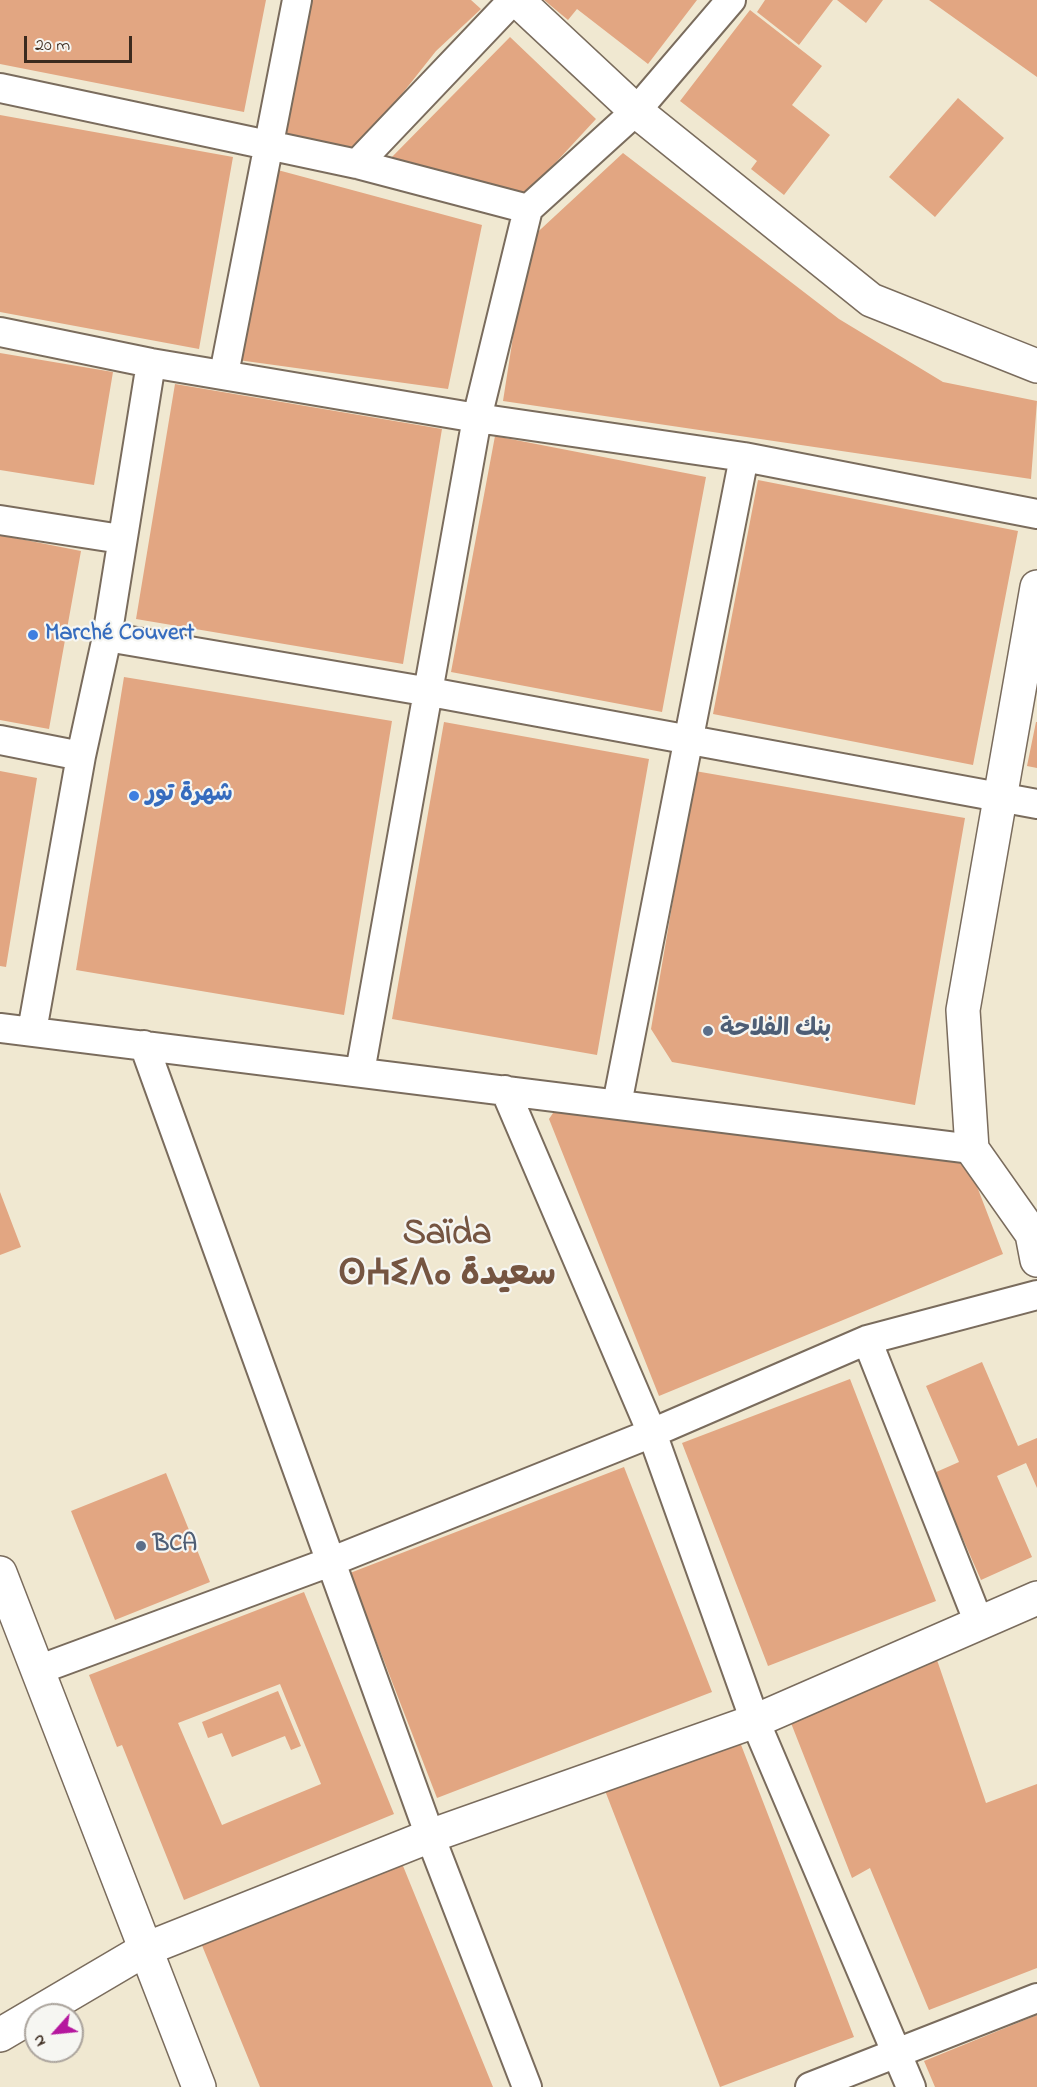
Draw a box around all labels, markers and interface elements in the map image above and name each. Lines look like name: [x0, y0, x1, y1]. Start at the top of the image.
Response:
scale bar: [27, 24, 135, 62]
text: 20 m: [35, 33, 70, 59]
place label: Marché Couvert: [45, 621, 194, 649]
marker: Marché Couvert: [26, 628, 40, 642]
place label: شهرة تور: [146, 782, 233, 810]
marker: شهرة تور: [127, 789, 141, 803]
place label: بنك الفلاحة: [720, 1017, 831, 1045]
marker: بنك الفلاحة: [701, 1024, 715, 1038]
district label: Saïda ⵙⵄⵉⴷⴰ سعيدة: [338, 1215, 556, 1300]
place label: BCA: [153, 1532, 197, 1560]
marker: BCA: [134, 1539, 148, 1553]
north arrow: [24, 2003, 84, 2063]
text: N: [27, 2030, 53, 2051]

